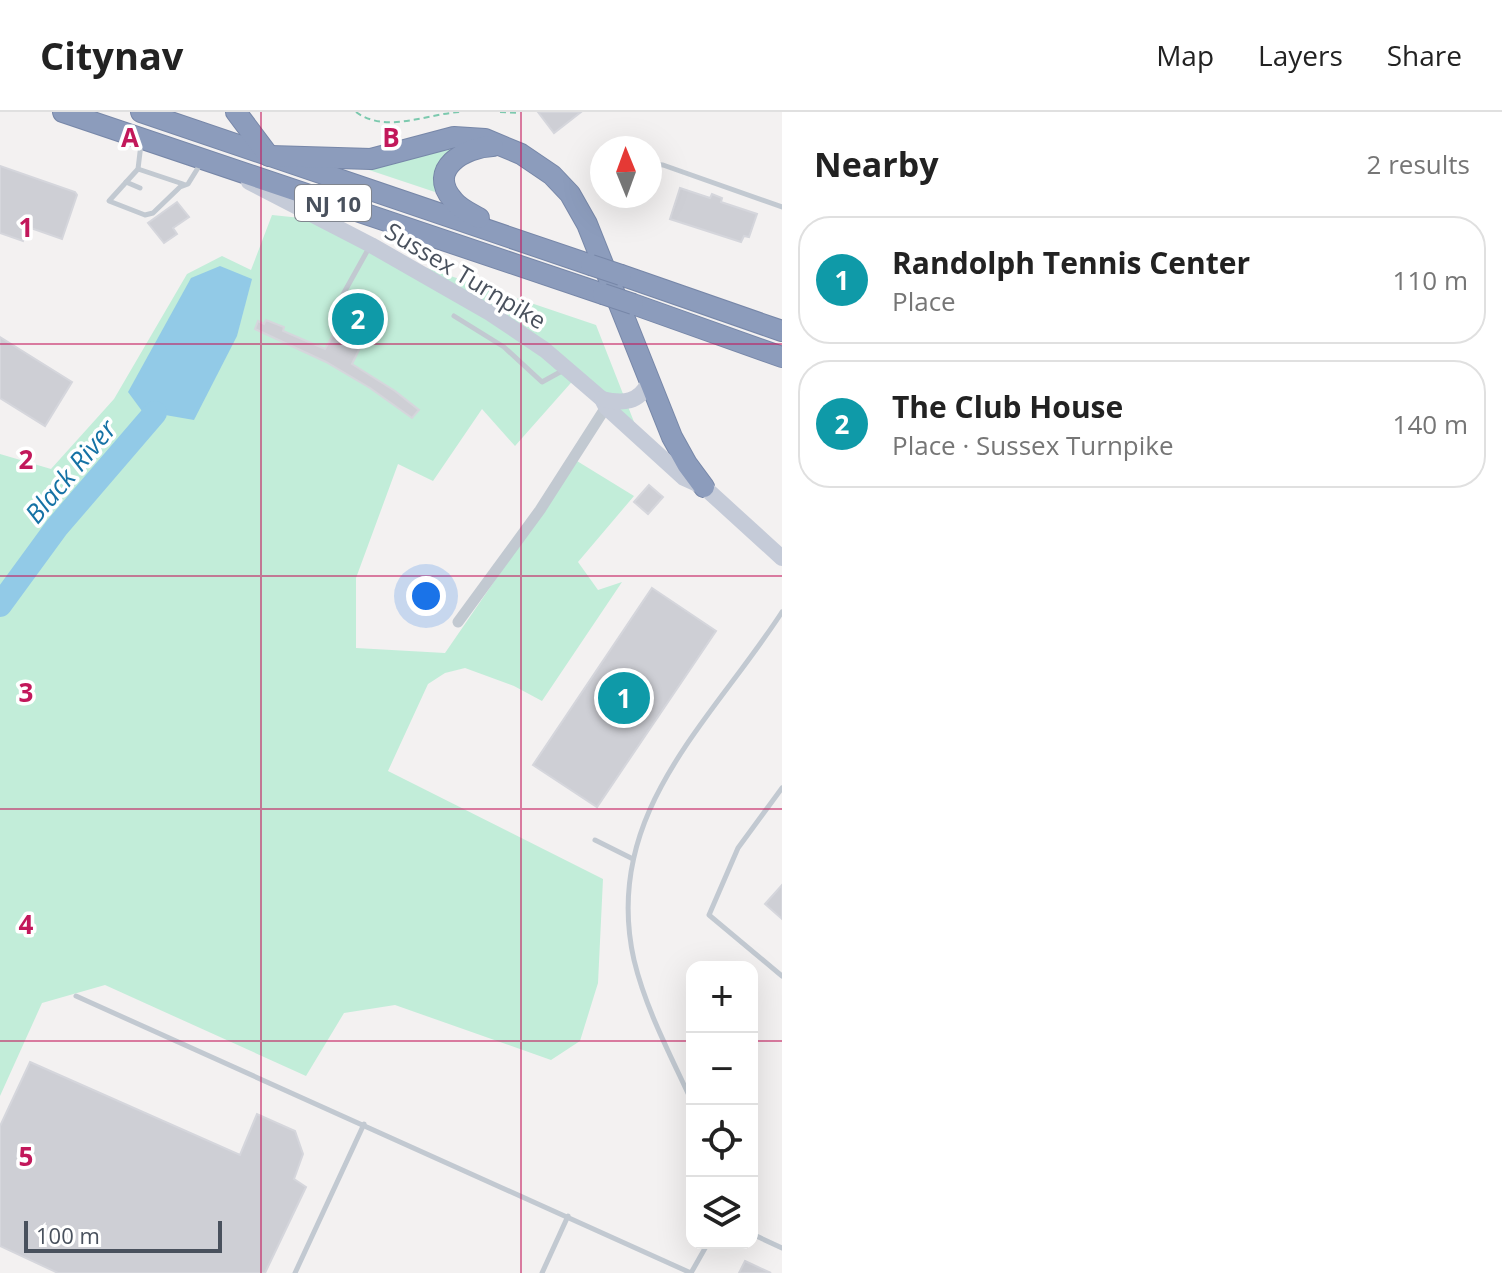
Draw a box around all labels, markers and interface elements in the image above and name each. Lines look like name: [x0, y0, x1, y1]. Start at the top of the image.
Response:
text: Citynav: [40, 29, 183, 81]
text: Map: [1156, 36, 1214, 74]
text: Layers: [1258, 36, 1343, 74]
text: Share: [1387, 36, 1462, 74]
text: A: [121, 119, 139, 155]
text: B: [382, 119, 400, 155]
north arrow: [590, 136, 662, 208]
text: Nearby: [814, 141, 939, 187]
text: 2 results: [1367, 146, 1470, 182]
road number: NJ 10: [295, 185, 371, 221]
text: 1: [19, 209, 33, 245]
street label: Sussex Turnpike: [379, 214, 553, 336]
text: Randolph Tennis Center: [892, 242, 1250, 283]
text: 1: [835, 262, 849, 298]
text: 110 m: [1393, 262, 1468, 298]
text: Place: [892, 283, 956, 319]
pin: 2: [332, 289, 384, 349]
text: The Club House: [892, 386, 1123, 427]
text: 2: [835, 406, 849, 442]
text: 140 m: [1393, 406, 1468, 442]
water label: Black River: [16, 410, 125, 530]
text: Place · Sussex Turnpike: [892, 427, 1174, 463]
text: 2: [19, 441, 34, 477]
your location: [406, 576, 446, 616]
pin: 1: [598, 668, 650, 728]
text: 3: [19, 674, 33, 710]
text: 4: [19, 906, 34, 942]
map controls: [686, 961, 758, 1249]
button: +: [686, 961, 758, 1033]
button: −: [686, 1033, 758, 1105]
button: locate: [686, 1105, 758, 1177]
text: 5: [19, 1138, 33, 1174]
button: layers: [686, 1177, 758, 1249]
scale bar: [24, 1217, 222, 1253]
text: 100 m: [36, 1220, 100, 1250]

